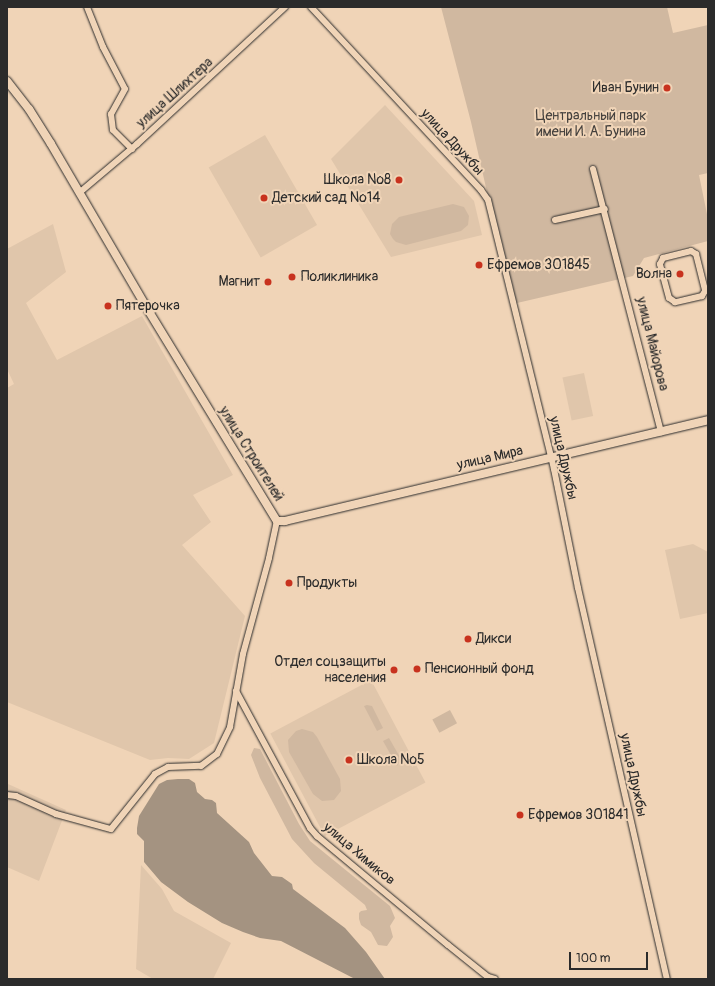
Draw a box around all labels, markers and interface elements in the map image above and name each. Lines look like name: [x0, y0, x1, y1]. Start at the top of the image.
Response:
street label: улица Шлихтера: [133, 54, 217, 132]
place label: Иван Бунин: [593, 80, 659, 96]
marker: Иван Бунин: [662, 83, 672, 93]
street label: улица Дружбы: [417, 105, 487, 179]
park label: Центральный парк имени И. А. Бунина: [536, 108, 646, 140]
place label: Школа №8: [324, 172, 391, 188]
marker: Школа №8: [394, 175, 404, 185]
place label: Детский сад №14: [272, 190, 380, 206]
marker: Детский сад №14: [259, 193, 269, 203]
place label: Ефремов 301845: [487, 257, 590, 273]
marker: Ефремов 301845: [474, 260, 484, 270]
place label: Волна: [636, 266, 672, 282]
place label: Поликлиника: [301, 269, 378, 285]
marker: Волна: [675, 269, 685, 279]
marker: Поликлиника: [286, 271, 298, 283]
place label: Магнит: [218, 274, 260, 290]
marker: Магнит: [263, 277, 273, 287]
street label: улица Майорова: [632, 295, 672, 393]
place label: Пятерочка: [116, 298, 180, 314]
marker: Пятерочка: [103, 301, 113, 311]
street label: улица Строителей: [215, 403, 287, 505]
street label: улица Дружбы: [545, 415, 581, 501]
street label: улица Мира: [455, 442, 525, 474]
place label: Продукты: [297, 575, 357, 591]
marker: Продукты: [284, 578, 294, 588]
place label: Дикси: [476, 631, 511, 647]
marker: Дикси: [463, 634, 473, 644]
place label: Отдел соцзащиты населения: [274, 654, 386, 686]
place label: Пенсионный фонд: [425, 661, 534, 677]
marker: Пенсионный фонд: [412, 664, 422, 674]
marker: Отдел соцзащиты населения: [389, 665, 399, 675]
street label: улица Дружбы: [616, 732, 650, 818]
place label: Школа №5: [357, 752, 425, 768]
marker: Школа №5: [344, 755, 354, 765]
place label: Ефремов 301841: [528, 807, 629, 823]
marker: Ефремов 301841: [515, 810, 525, 820]
street label: улица Химиков: [320, 819, 398, 889]
scale bar: [571, 944, 650, 970]
text: 100 m: [576, 951, 610, 966]

